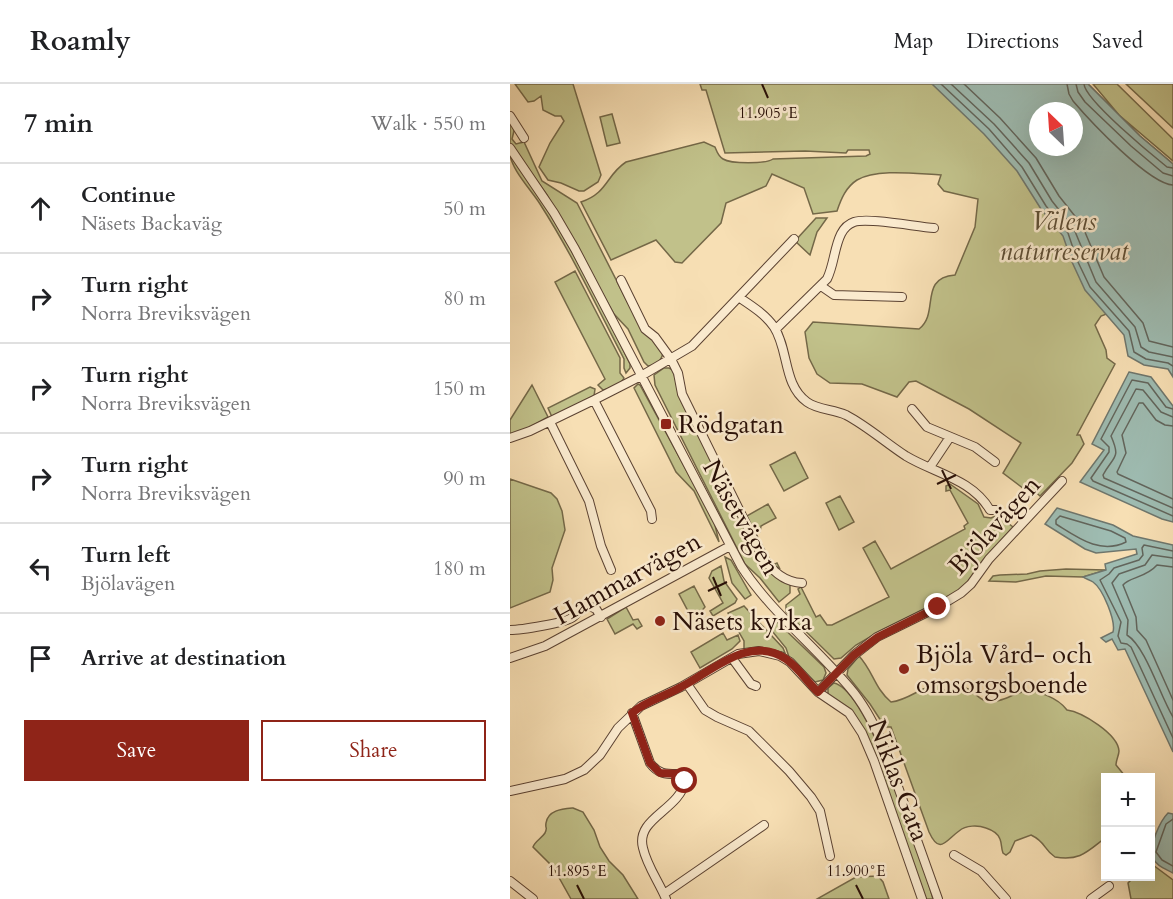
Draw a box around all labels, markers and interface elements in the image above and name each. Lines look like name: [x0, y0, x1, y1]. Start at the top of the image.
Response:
text: Roamly: [30, 22, 131, 60]
text: Map: [893, 27, 933, 56]
text: Directions: [966, 27, 1059, 56]
text: Saved: [1092, 27, 1143, 56]
north arrow: [1029, 102, 1083, 156]
text: 11.905°E: [738, 103, 798, 123]
text: 7 min: [24, 106, 93, 141]
text: Walk · 550 m: [371, 110, 486, 137]
text: Continue: [81, 180, 176, 210]
icon: ahead: [24, 192, 57, 225]
text: 50 m: [443, 195, 486, 222]
park label: Välens naturreservat: [1000, 204, 1129, 269]
text: Näsets Backaväg: [81, 210, 222, 237]
text: Turn right: [81, 270, 188, 300]
icon: right: [24, 282, 57, 315]
text: 80 m: [443, 285, 486, 312]
text: Norra Breviksvägen: [81, 300, 251, 327]
text: Turn right: [81, 360, 188, 390]
icon: right: [24, 372, 57, 405]
text: 150 m: [433, 375, 486, 402]
text: Norra Breviksvägen: [81, 390, 251, 417]
place label: Rödgatan: [678, 407, 784, 442]
marker: Rödgatan: [659, 417, 673, 431]
text: Turn right: [81, 450, 188, 480]
street label: Näsetvägen: [694, 453, 789, 582]
icon: right: [24, 462, 57, 495]
text: 90 m: [443, 465, 486, 492]
street label: Bjölavägen: [940, 468, 1049, 583]
text: Norra Breviksvägen: [81, 480, 251, 507]
street label: Hammarvägen: [547, 523, 707, 633]
text: Turn left: [81, 540, 170, 570]
icon: left: [24, 552, 57, 585]
text: 180 m: [433, 555, 486, 582]
text: Bjölavägen: [81, 570, 175, 597]
route end: [924, 593, 950, 619]
place label: Näsets kyrka: [672, 604, 812, 639]
marker: Näsets kyrka: [653, 614, 667, 628]
place label: Bjöla Vård- och omsorgsboende: [916, 637, 1092, 702]
icon: arrive: [24, 642, 57, 675]
text: Arrive at destination: [81, 643, 286, 673]
marker: Bjöla Vård- och omsorgsboende: [897, 662, 911, 676]
street label: Niklas Gata: [859, 714, 938, 846]
button: Save: [24, 720, 249, 781]
button: Share: [261, 720, 486, 781]
route start: [671, 767, 697, 793]
map controls: [1101, 773, 1155, 881]
button: +: [1101, 773, 1155, 827]
button: −: [1101, 827, 1155, 881]
text: 11.895°E: [547, 861, 607, 881]
text: 11.900°E: [826, 861, 886, 881]

